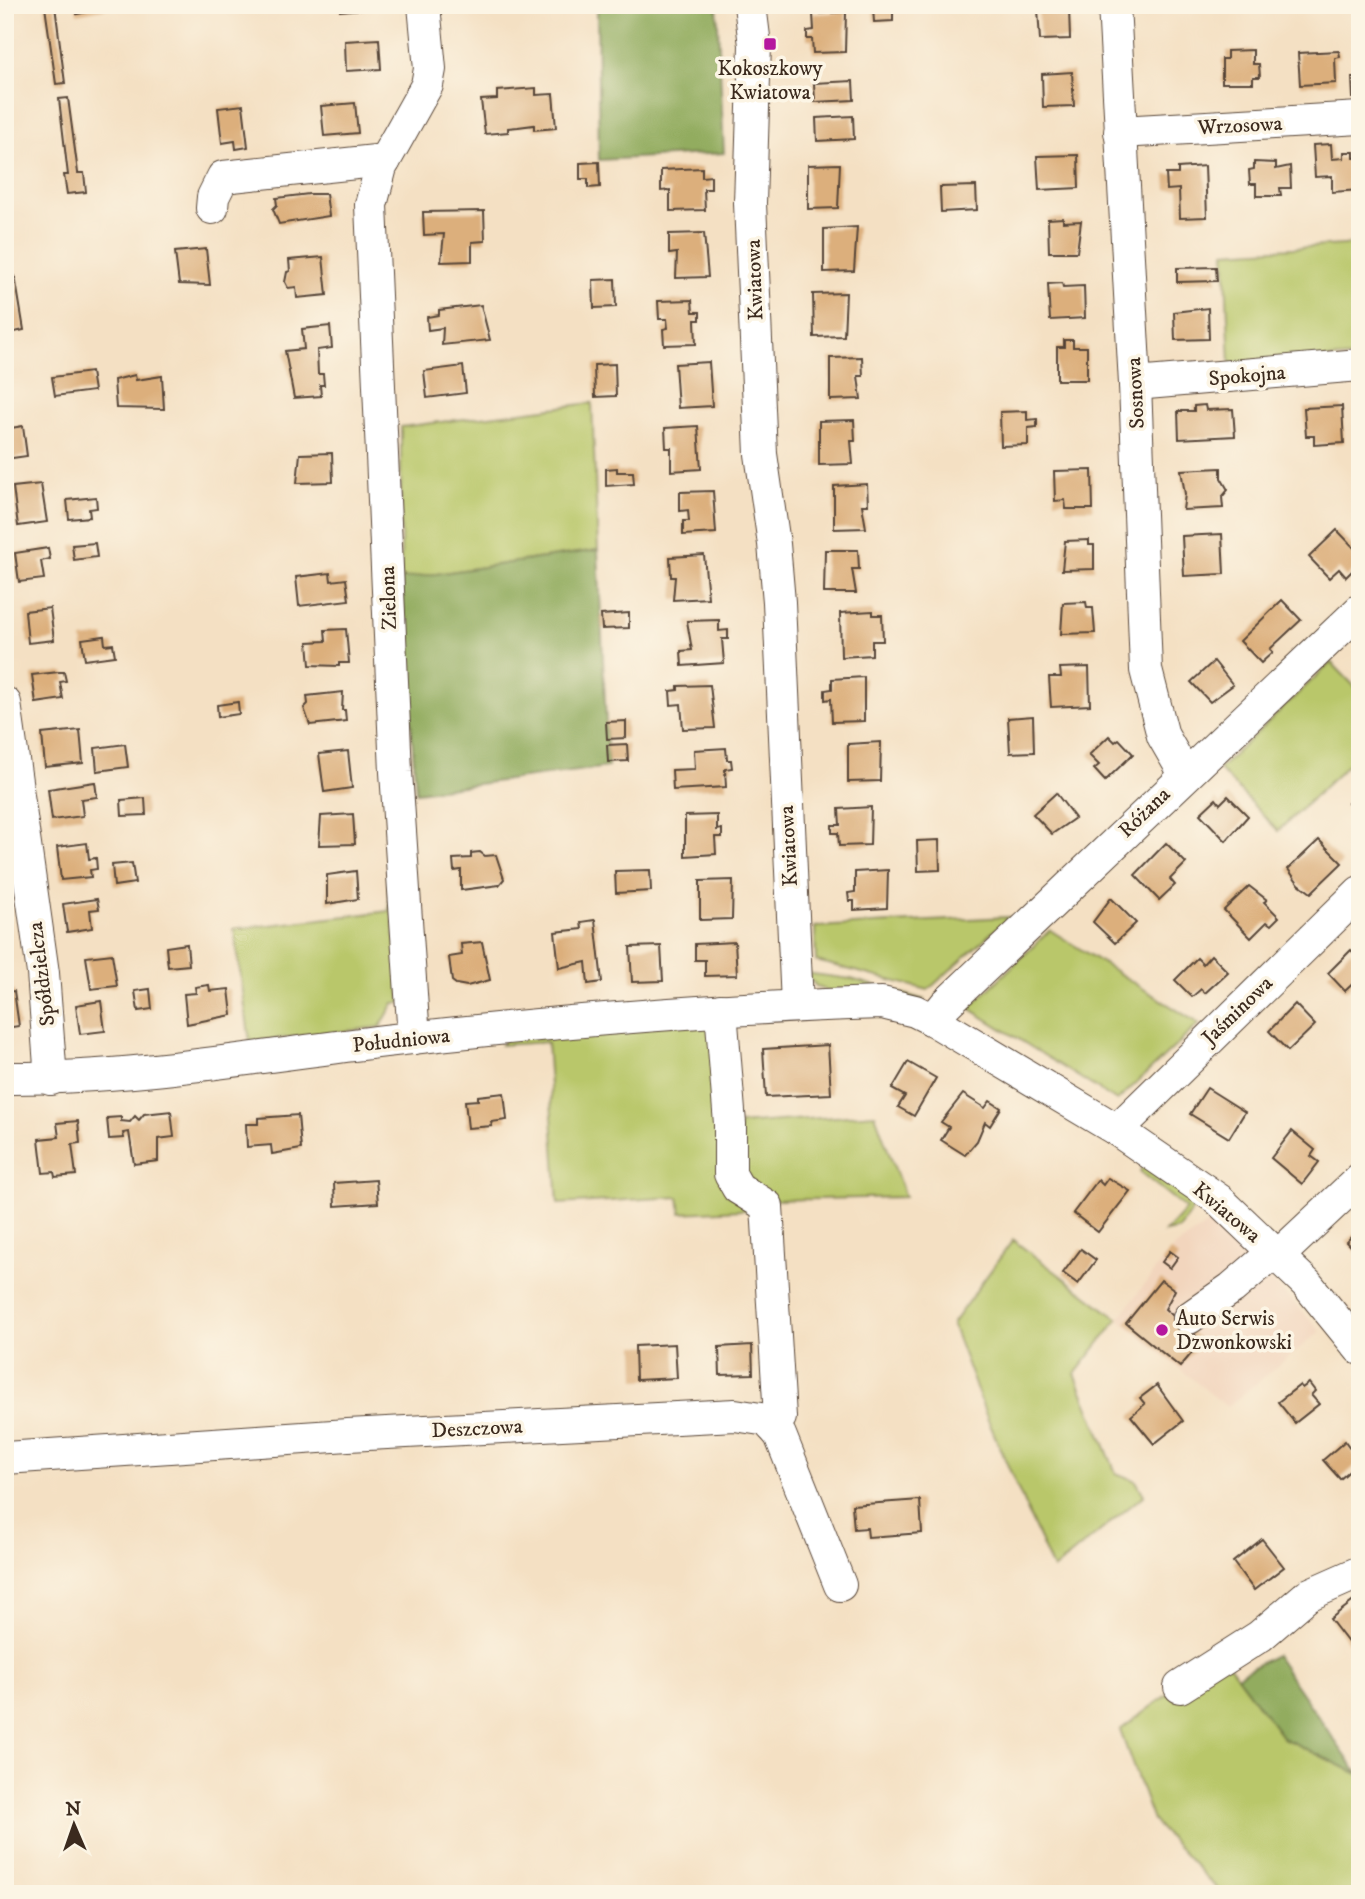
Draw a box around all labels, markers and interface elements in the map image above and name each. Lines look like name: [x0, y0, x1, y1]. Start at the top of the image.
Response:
marker: Kokoszkowy Kwiatowa: [762, 36, 778, 52]
place label: Kokoszkowy Kwiatowa: [717, 56, 824, 106]
street label: Wrzosowa: [1196, 111, 1283, 141]
street label: Kwiatowa: [741, 239, 769, 321]
street label: Sosnowa: [1121, 356, 1151, 429]
street label: Spokojna: [1208, 360, 1287, 392]
street label: Zielona: [375, 565, 403, 630]
street label: Różana: [1113, 782, 1176, 844]
street label: Kwiatowa: [774, 805, 804, 887]
street label: Spółdzielcza: [23, 920, 61, 1028]
street label: Jaśminowa: [1195, 971, 1279, 1052]
street label: Południowa: [351, 1023, 451, 1059]
street label: Kwiatowa: [1187, 1177, 1266, 1249]
place label: Auto Serwis Dzwonkowski: [1176, 1306, 1292, 1356]
marker: Auto Serwis Dzwonkowski: [1154, 1322, 1170, 1338]
street label: Deszczowa: [431, 1414, 523, 1444]
north arrow: [38, 1790, 108, 1860]
text: N: [65, 1798, 82, 1821]

